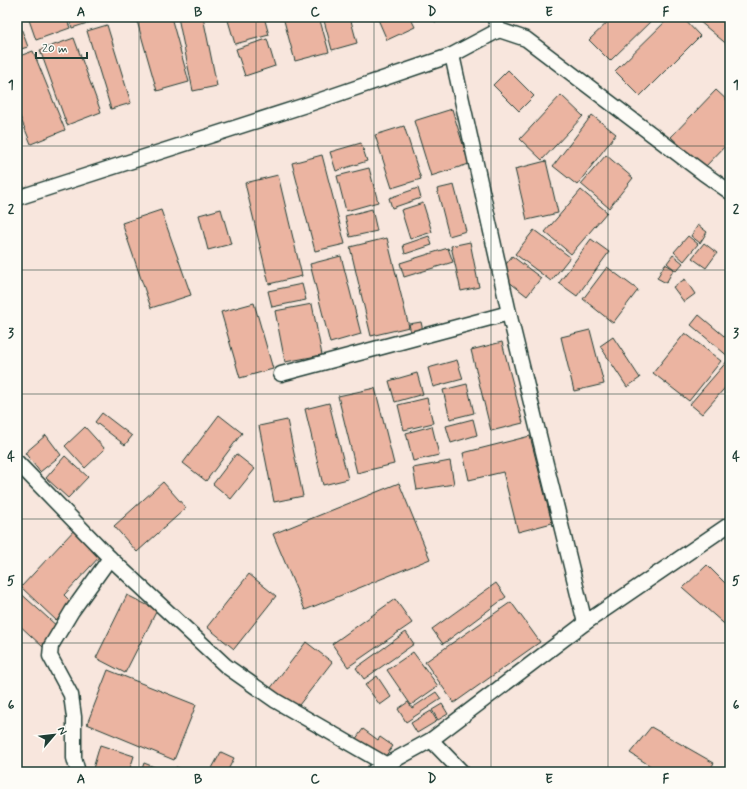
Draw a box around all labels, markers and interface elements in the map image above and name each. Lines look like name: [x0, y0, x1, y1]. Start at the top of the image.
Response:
text: A: [77, 4, 85, 21]
text: B: [194, 4, 203, 21]
text: C: [310, 4, 320, 21]
text: D: [428, 4, 437, 21]
text: E: [545, 4, 553, 21]
text: F: [663, 4, 670, 21]
scale bar: [36, 34, 87, 60]
text: 20 m: [42, 41, 68, 57]
text: 1: [8, 77, 14, 94]
text: 1: [733, 77, 739, 94]
text: 2: [8, 201, 15, 218]
text: 2: [733, 201, 740, 218]
text: 3: [8, 325, 14, 342]
text: 3: [733, 325, 739, 342]
text: 4: [7, 449, 15, 466]
text: 4: [732, 449, 740, 466]
text: 5: [7, 573, 15, 590]
text: 5: [732, 573, 740, 590]
text: 6: [8, 697, 15, 714]
text: 6: [733, 697, 740, 714]
north arrow: [34, 715, 74, 755]
text: N: [54, 724, 70, 737]
text: A: [77, 771, 85, 788]
text: B: [194, 771, 203, 788]
text: C: [310, 771, 320, 788]
text: D: [428, 771, 437, 788]
text: E: [545, 771, 553, 788]
text: F: [663, 771, 670, 788]

